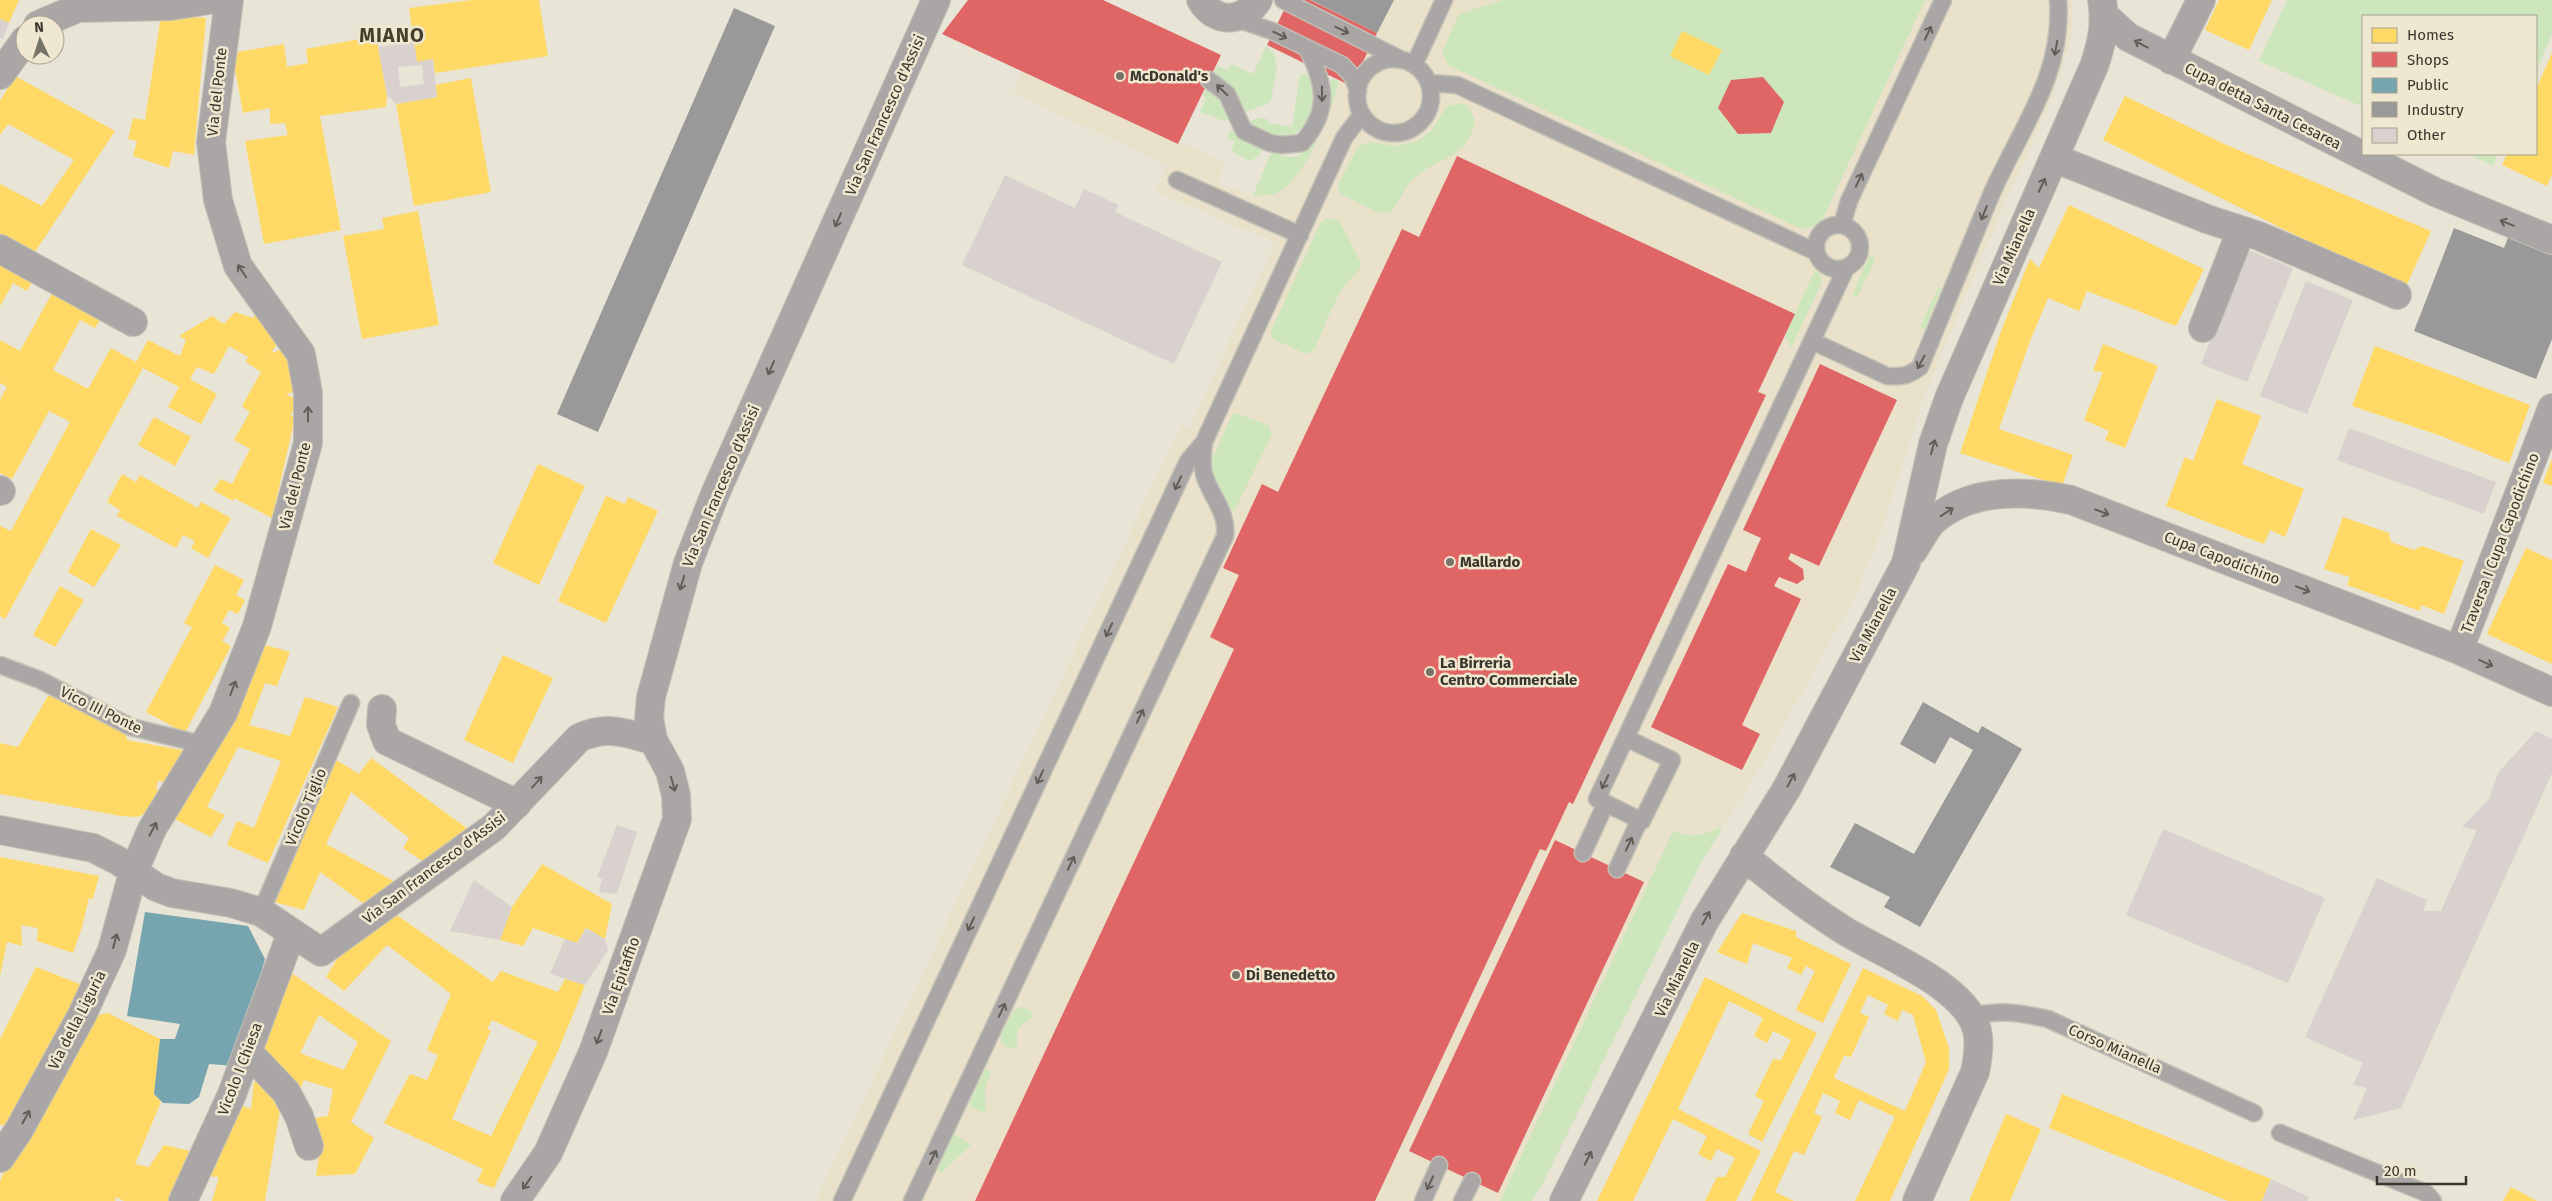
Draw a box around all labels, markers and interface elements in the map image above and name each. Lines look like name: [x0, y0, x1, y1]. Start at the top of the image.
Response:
north arrow: [15, 15, 65, 65]
legend: [2362, 15, 2537, 155]
text: N: [34, 19, 44, 36]
district label: MIANO: [359, 23, 425, 47]
one-way arrow: [1334, 26, 1349, 35]
one-way arrow: [1923, 26, 1933, 41]
text: Homes: [2407, 26, 2454, 44]
one-way arrow: [1272, 31, 1287, 40]
street label: Via San Francesco d'Assisi: [841, 32, 929, 198]
one-way arrow: [2133, 39, 2148, 49]
one-way arrow: [2050, 40, 2060, 56]
street label: Via del Ponte: [203, 47, 231, 137]
text: Shops: [2407, 51, 2449, 69]
street label: Cupa detta Santa Cesarea: [2182, 59, 2344, 153]
place label: McDonald's: [1130, 67, 1208, 85]
marker: McDonald's: [1114, 70, 1126, 82]
text: Public: [2407, 76, 2449, 94]
one-way arrow: [1216, 84, 1229, 96]
one-way arrow: [1317, 86, 1327, 102]
text: Industry: [2407, 101, 2464, 119]
text: Other: [2407, 126, 2446, 144]
one-way arrow: [1854, 173, 1864, 188]
one-way arrow: [2038, 178, 2048, 193]
one-way arrow: [1979, 205, 1988, 220]
street label: Via Mianella: [1989, 206, 2039, 288]
one-way arrow: [832, 212, 842, 227]
one-way arrow: [2500, 217, 2515, 227]
one-way arrow: [237, 264, 247, 278]
one-way arrow: [1916, 355, 1926, 370]
one-way arrow: [766, 360, 775, 375]
street label: Via San Francesco d'Assisi: [679, 402, 763, 570]
one-way arrow: [303, 406, 313, 422]
street label: Via del Ponte: [275, 440, 315, 532]
one-way arrow: [1928, 440, 1938, 456]
street label: Traversa I Cupa Capodichino: [2457, 450, 2543, 636]
one-way arrow: [1173, 475, 1183, 490]
one-way arrow: [1939, 507, 1953, 517]
one-way arrow: [2094, 508, 2110, 517]
street label: Cupa Capodichino: [2161, 528, 2283, 588]
place label: Mallardo: [1460, 553, 1520, 571]
marker: Mallardo: [1444, 556, 1456, 568]
one-way arrow: [677, 575, 687, 591]
street label: Via Mianella: [1846, 584, 1900, 666]
one-way arrow: [2295, 585, 2310, 595]
one-way arrow: [1104, 622, 1114, 637]
place label: La Birreria Centro Commerciale: [1440, 654, 1577, 689]
one-way arrow: [2478, 658, 2493, 668]
marker: La Birreria Centro Commerciale: [1424, 666, 1436, 678]
one-way arrow: [230, 680, 239, 695]
street label: Vico III Ponte: [57, 682, 145, 738]
one-way arrow: [1136, 709, 1146, 724]
street label: Vicolo Tiglio: [282, 766, 330, 848]
one-way arrow: [1035, 769, 1045, 784]
one-way arrow: [1787, 773, 1796, 788]
one-way arrow: [1600, 774, 1609, 789]
one-way arrow: [531, 775, 543, 788]
one-way arrow: [669, 776, 679, 792]
street label: Via San Francesco d'Assisi: [359, 808, 509, 928]
one-way arrow: [149, 822, 159, 836]
one-way arrow: [1624, 837, 1634, 852]
one-way arrow: [1067, 856, 1076, 871]
one-way arrow: [1702, 912, 1712, 926]
one-way arrow: [966, 917, 976, 932]
one-way arrow: [110, 933, 120, 949]
street label: Via Epitaffio: [599, 935, 643, 1017]
street label: Via Mianella: [1651, 938, 1703, 1020]
place label: Di Benedetto: [1246, 966, 1336, 984]
street label: Via della Liguria: [44, 967, 110, 1073]
marker: Di Benedetto: [1230, 969, 1242, 981]
one-way arrow: [998, 1003, 1007, 1018]
street label: Vicolo I Chiesa: [214, 1020, 266, 1118]
street label: Corso Mianella: [2066, 1020, 2164, 1078]
one-way arrow: [594, 1029, 603, 1045]
one-way arrow: [22, 1110, 31, 1125]
one-way arrow: [928, 1150, 938, 1165]
one-way arrow: [1584, 1151, 1593, 1166]
scale bar: [2377, 1154, 2466, 1186]
text: 20 m: [2384, 1162, 2417, 1180]
one-way arrow: [1425, 1175, 1435, 1190]
one-way arrow: [522, 1176, 532, 1190]

